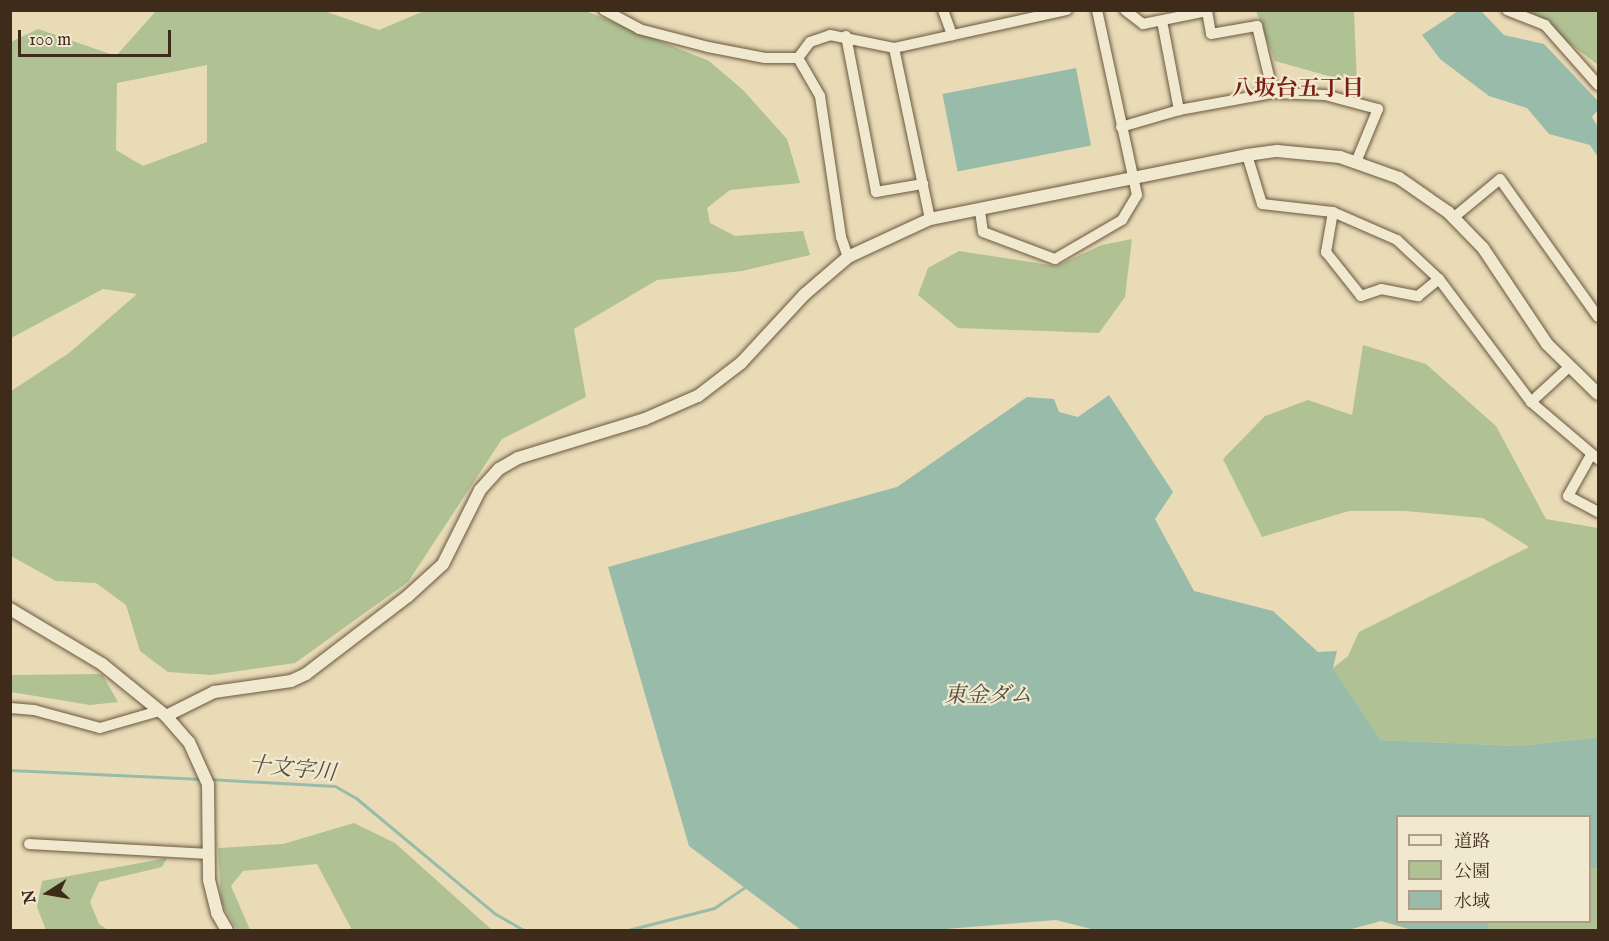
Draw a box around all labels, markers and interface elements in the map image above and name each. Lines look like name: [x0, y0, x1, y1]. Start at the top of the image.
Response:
scale bar: [21, 18, 174, 56]
text: 100 m: [29, 29, 71, 52]
district label: 八坂台五丁目: [1232, 77, 1364, 103]
water label: 東金ダム: [944, 684, 1032, 710]
water label: 十文字川: [247, 752, 337, 788]
legend: [1396, 815, 1591, 923]
text: 道路: [1454, 831, 1490, 854]
text: 公園: [1454, 861, 1490, 884]
north arrow: [18, 863, 78, 923]
text: N: [19, 888, 41, 905]
text: 水域: [1454, 891, 1490, 914]

